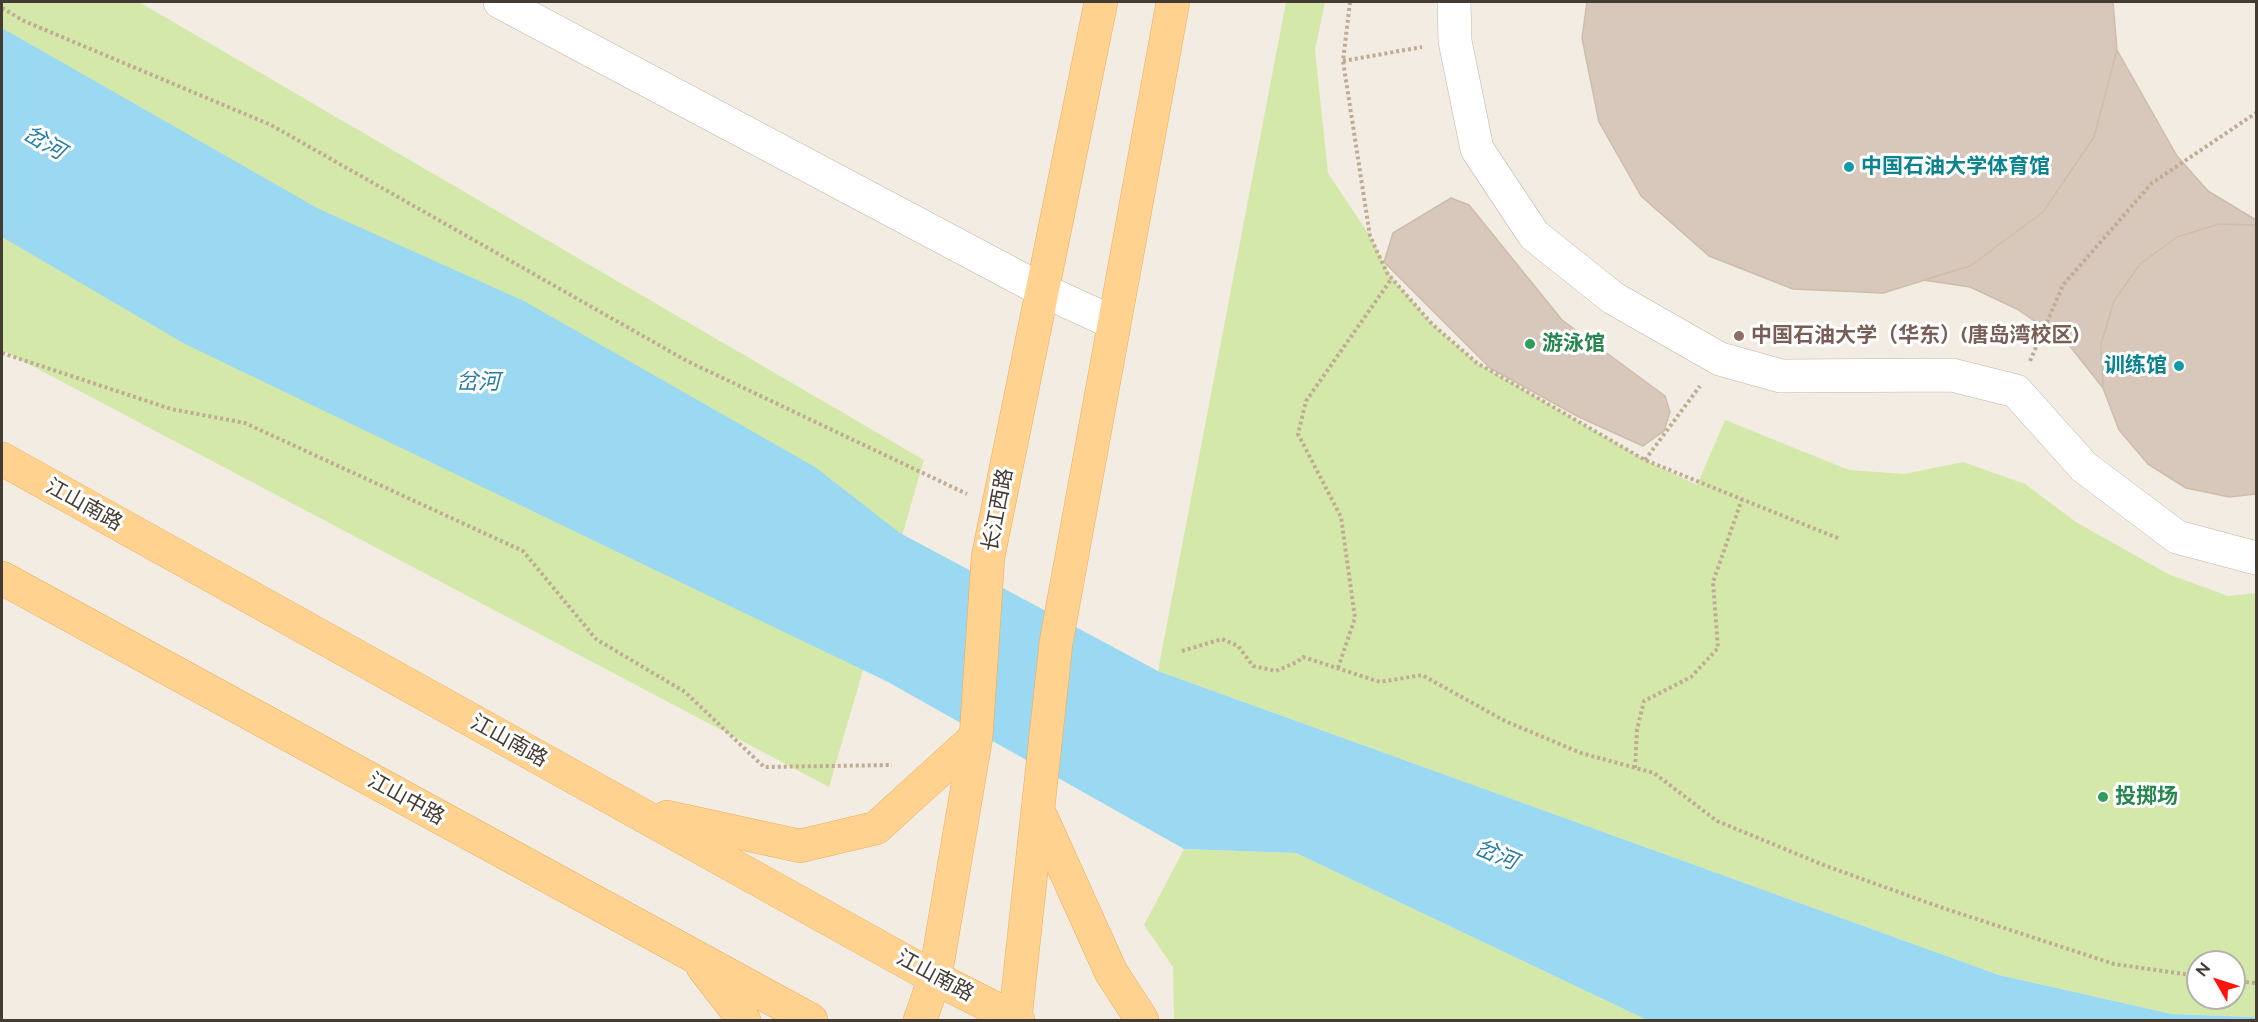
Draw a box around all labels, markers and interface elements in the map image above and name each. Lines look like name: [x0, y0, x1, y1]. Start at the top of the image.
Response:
water label: 岔河: [18, 121, 70, 165]
place label: 中国石油大学体育馆: [1861, 154, 2050, 180]
marker: 中国石油大学体育馆: [1842, 160, 1856, 174]
place label: 中国石油大学（华东）(唐岛湾校区): [1751, 323, 2079, 349]
marker: 中国石油大学（华东）(唐岛湾校区): [1732, 329, 1746, 343]
place label: 游泳馆: [1542, 331, 1605, 357]
marker: 游泳馆: [1523, 337, 1537, 351]
place label: 训练馆: [2104, 353, 2167, 379]
marker: 训练馆: [2172, 359, 2186, 373]
water label: 岔河: [456, 369, 500, 395]
street label: 长江西路: [978, 466, 1018, 554]
street label: 江山南路: [41, 474, 127, 536]
street label: 江山南路: [466, 710, 552, 772]
street label: 江山中路: [363, 768, 449, 830]
place label: 投掷场: [2115, 784, 2178, 810]
marker: 投掷场: [2096, 790, 2110, 804]
water label: 岔河: [1471, 835, 1521, 875]
street label: 江山南路: [892, 945, 978, 1007]
north arrow: [2186, 950, 2246, 1010]
text: N: [2192, 959, 2214, 980]

